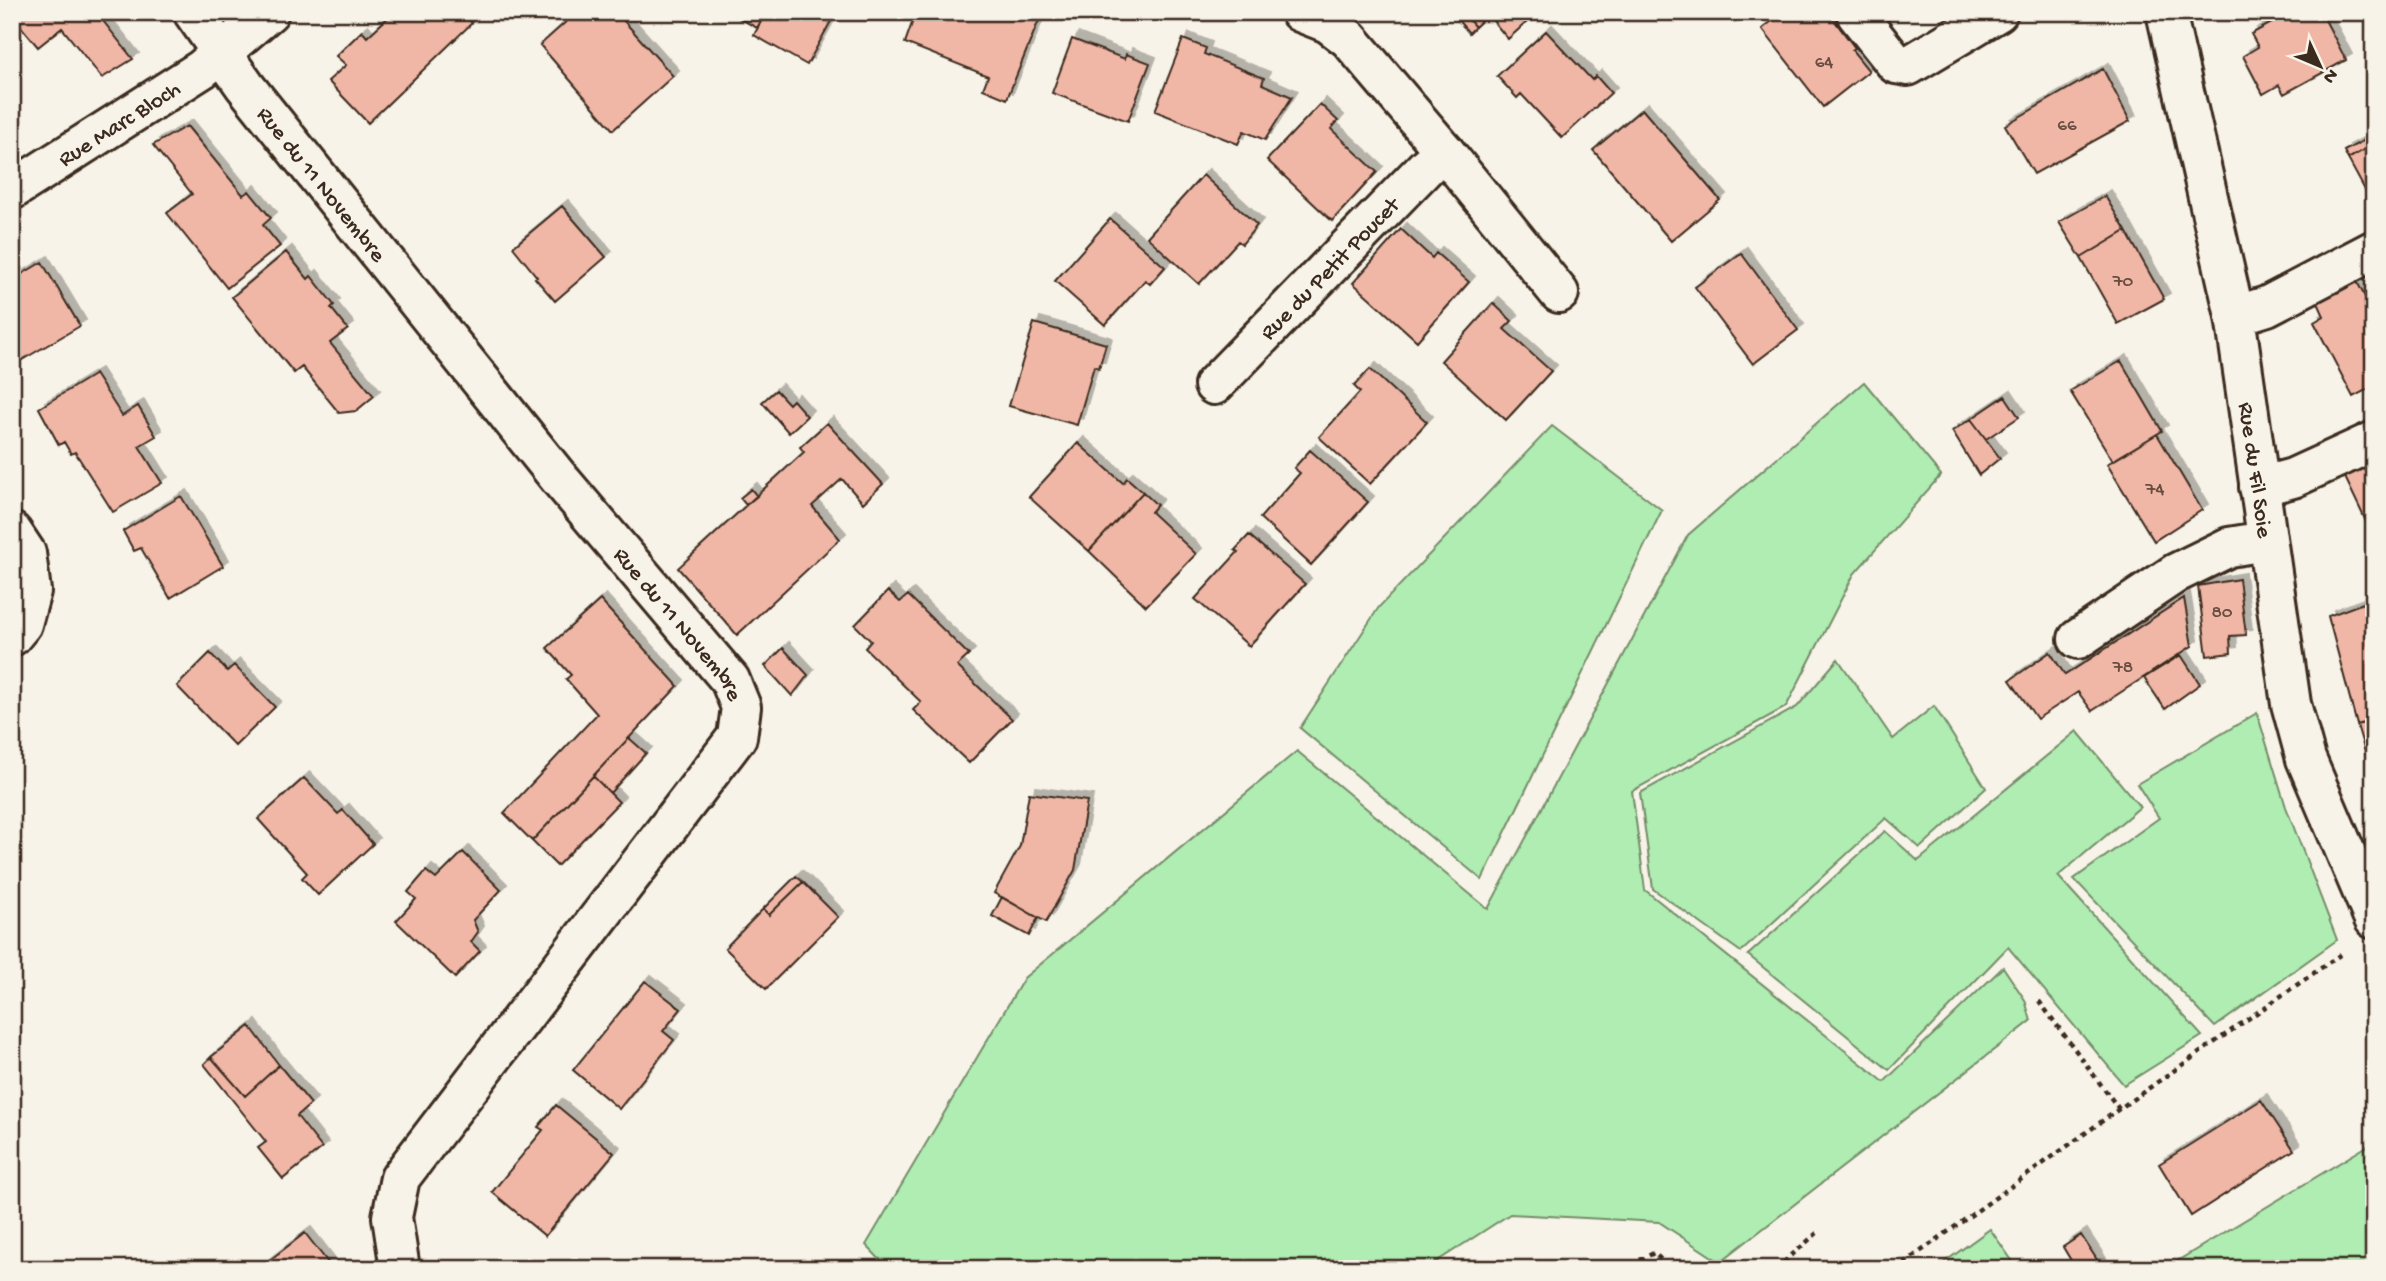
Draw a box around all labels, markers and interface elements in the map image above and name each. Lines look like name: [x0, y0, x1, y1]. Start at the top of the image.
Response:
north arrow: [2284, 32, 2354, 102]
house number: 64: [1815, 52, 1833, 75]
text: N: [2317, 63, 2342, 88]
street label: Rue Marc Bloch: [54, 76, 186, 174]
street label: Rue du 11 Novembre: [250, 102, 391, 269]
house number: 66: [2057, 115, 2077, 138]
street label: Rue du Petit Poucet: [1256, 192, 1407, 347]
house number: 70: [2112, 271, 2134, 294]
street label: Rue du Fil Soie: [2231, 401, 2277, 541]
house number: 74: [2145, 479, 2164, 502]
street label: Rue du 11 Novembre: [606, 543, 747, 706]
house number: 80: [2211, 602, 2233, 625]
house number: 78: [2112, 657, 2133, 680]

